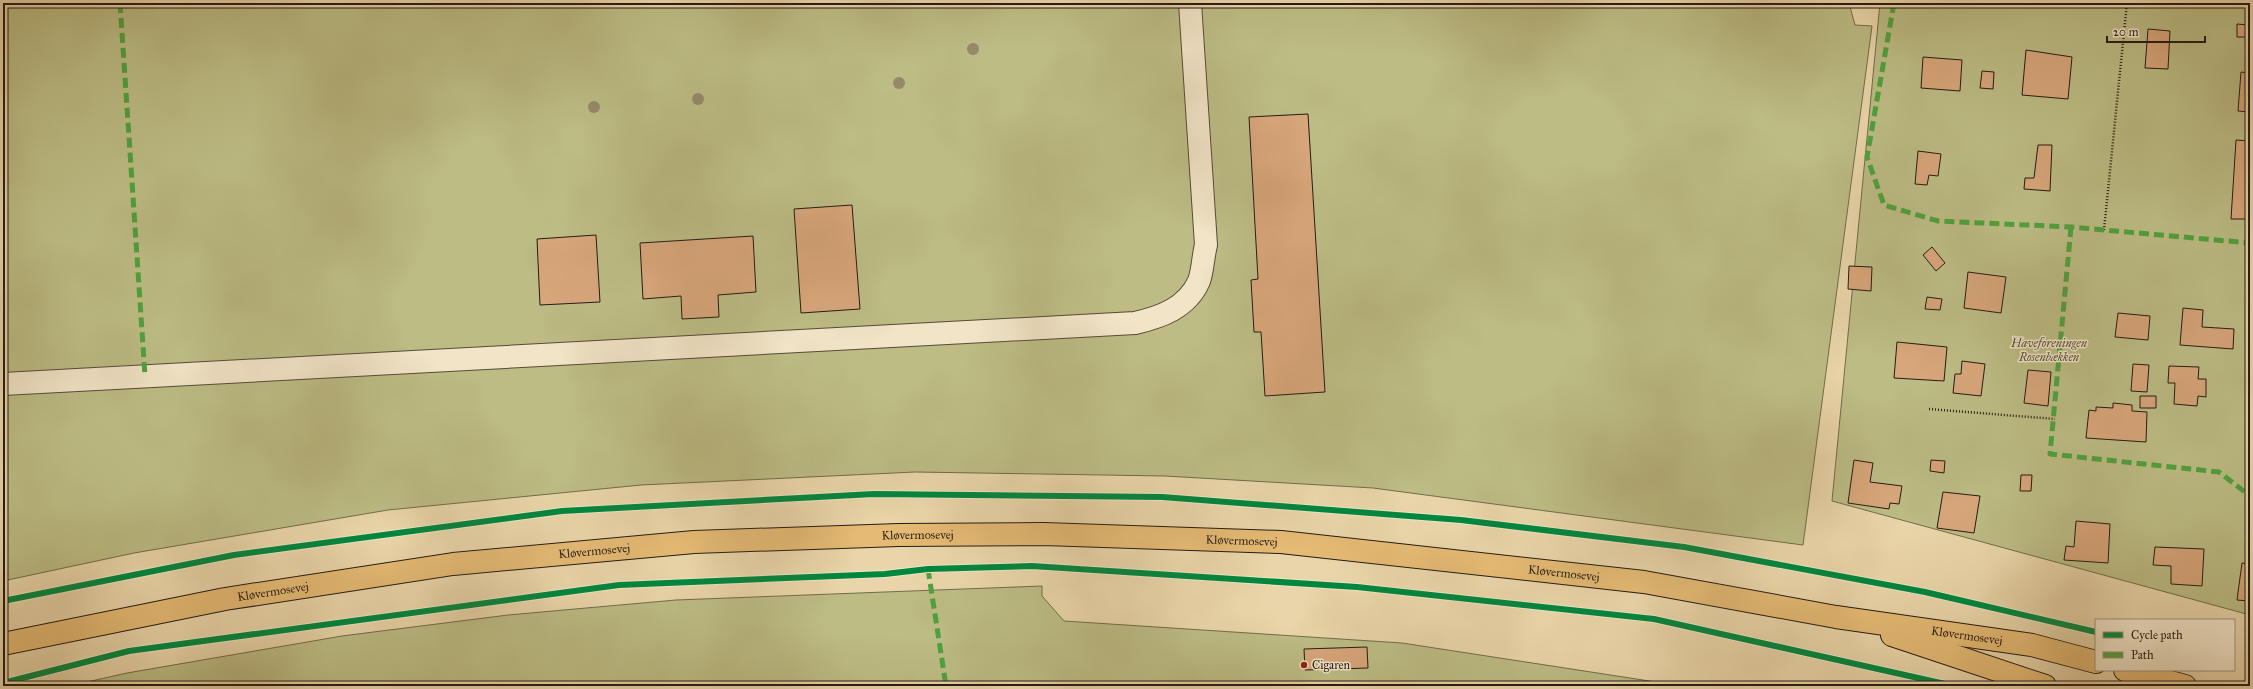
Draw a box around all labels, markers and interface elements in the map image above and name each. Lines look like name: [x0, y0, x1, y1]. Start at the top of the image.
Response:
scale bar: [2107, 18, 2205, 44]
text: 20 m: [2113, 25, 2139, 39]
park label: Haveforeningen Rosenbækken: [2010, 336, 2088, 364]
street label: Kløvermosevej: [881, 528, 954, 543]
street label: Kløvermosevej: [1205, 532, 1278, 549]
street label: Kløvermosevej: [558, 541, 631, 561]
street label: Kløvermosevej: [1527, 562, 1600, 584]
street label: Kløvermosevej: [236, 579, 310, 604]
legend: [2095, 619, 2235, 671]
street label: Kløvermosevej: [1930, 624, 2004, 648]
text: Cycle path: [2131, 628, 2183, 642]
text: Path: [2131, 648, 2154, 662]
place label: Cigaren: [1312, 658, 1351, 673]
marker: Cigaren: [1299, 660, 1309, 670]

